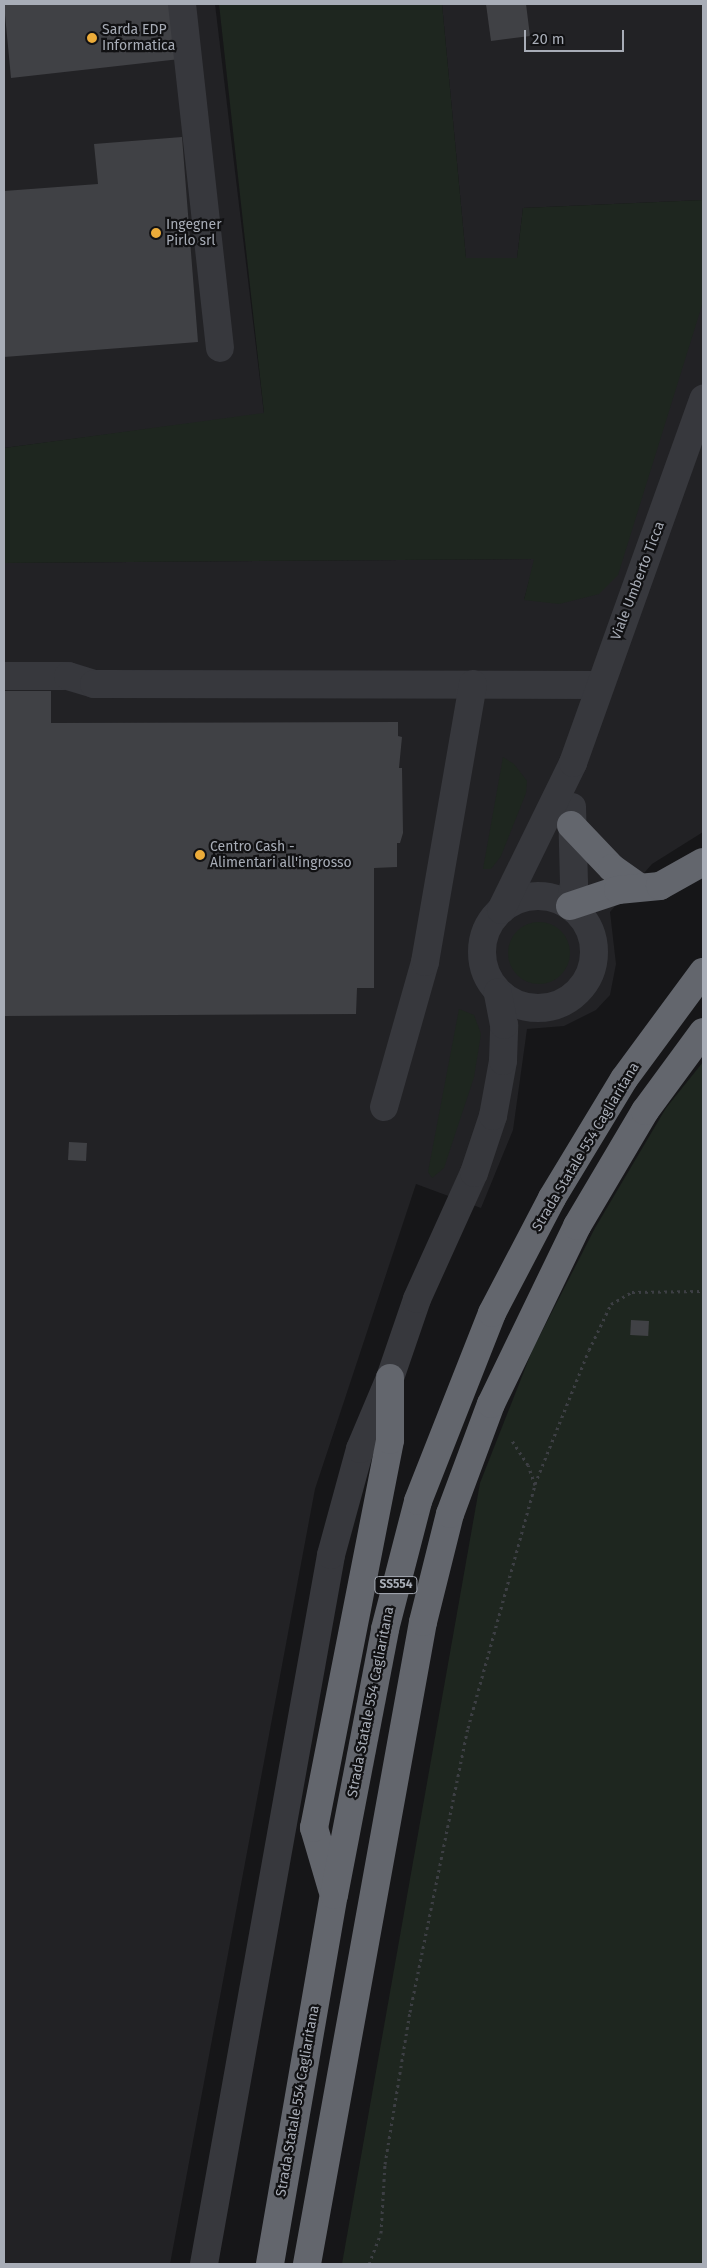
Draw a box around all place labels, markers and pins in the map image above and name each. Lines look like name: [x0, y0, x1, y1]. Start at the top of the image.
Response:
place label: Sarda EDP Informatica: [102, 22, 175, 54]
marker: Sarda EDP Informatica: [86, 32, 98, 44]
place label: Ingegner Pirlo srl: [166, 217, 222, 250]
marker: Ingegner Pirlo srl: [150, 227, 162, 239]
place label: Centro Cash - Alimentari all'ingrosso: [210, 839, 352, 872]
marker: Centro Cash - Alimentari all'ingrosso: [194, 849, 206, 861]

